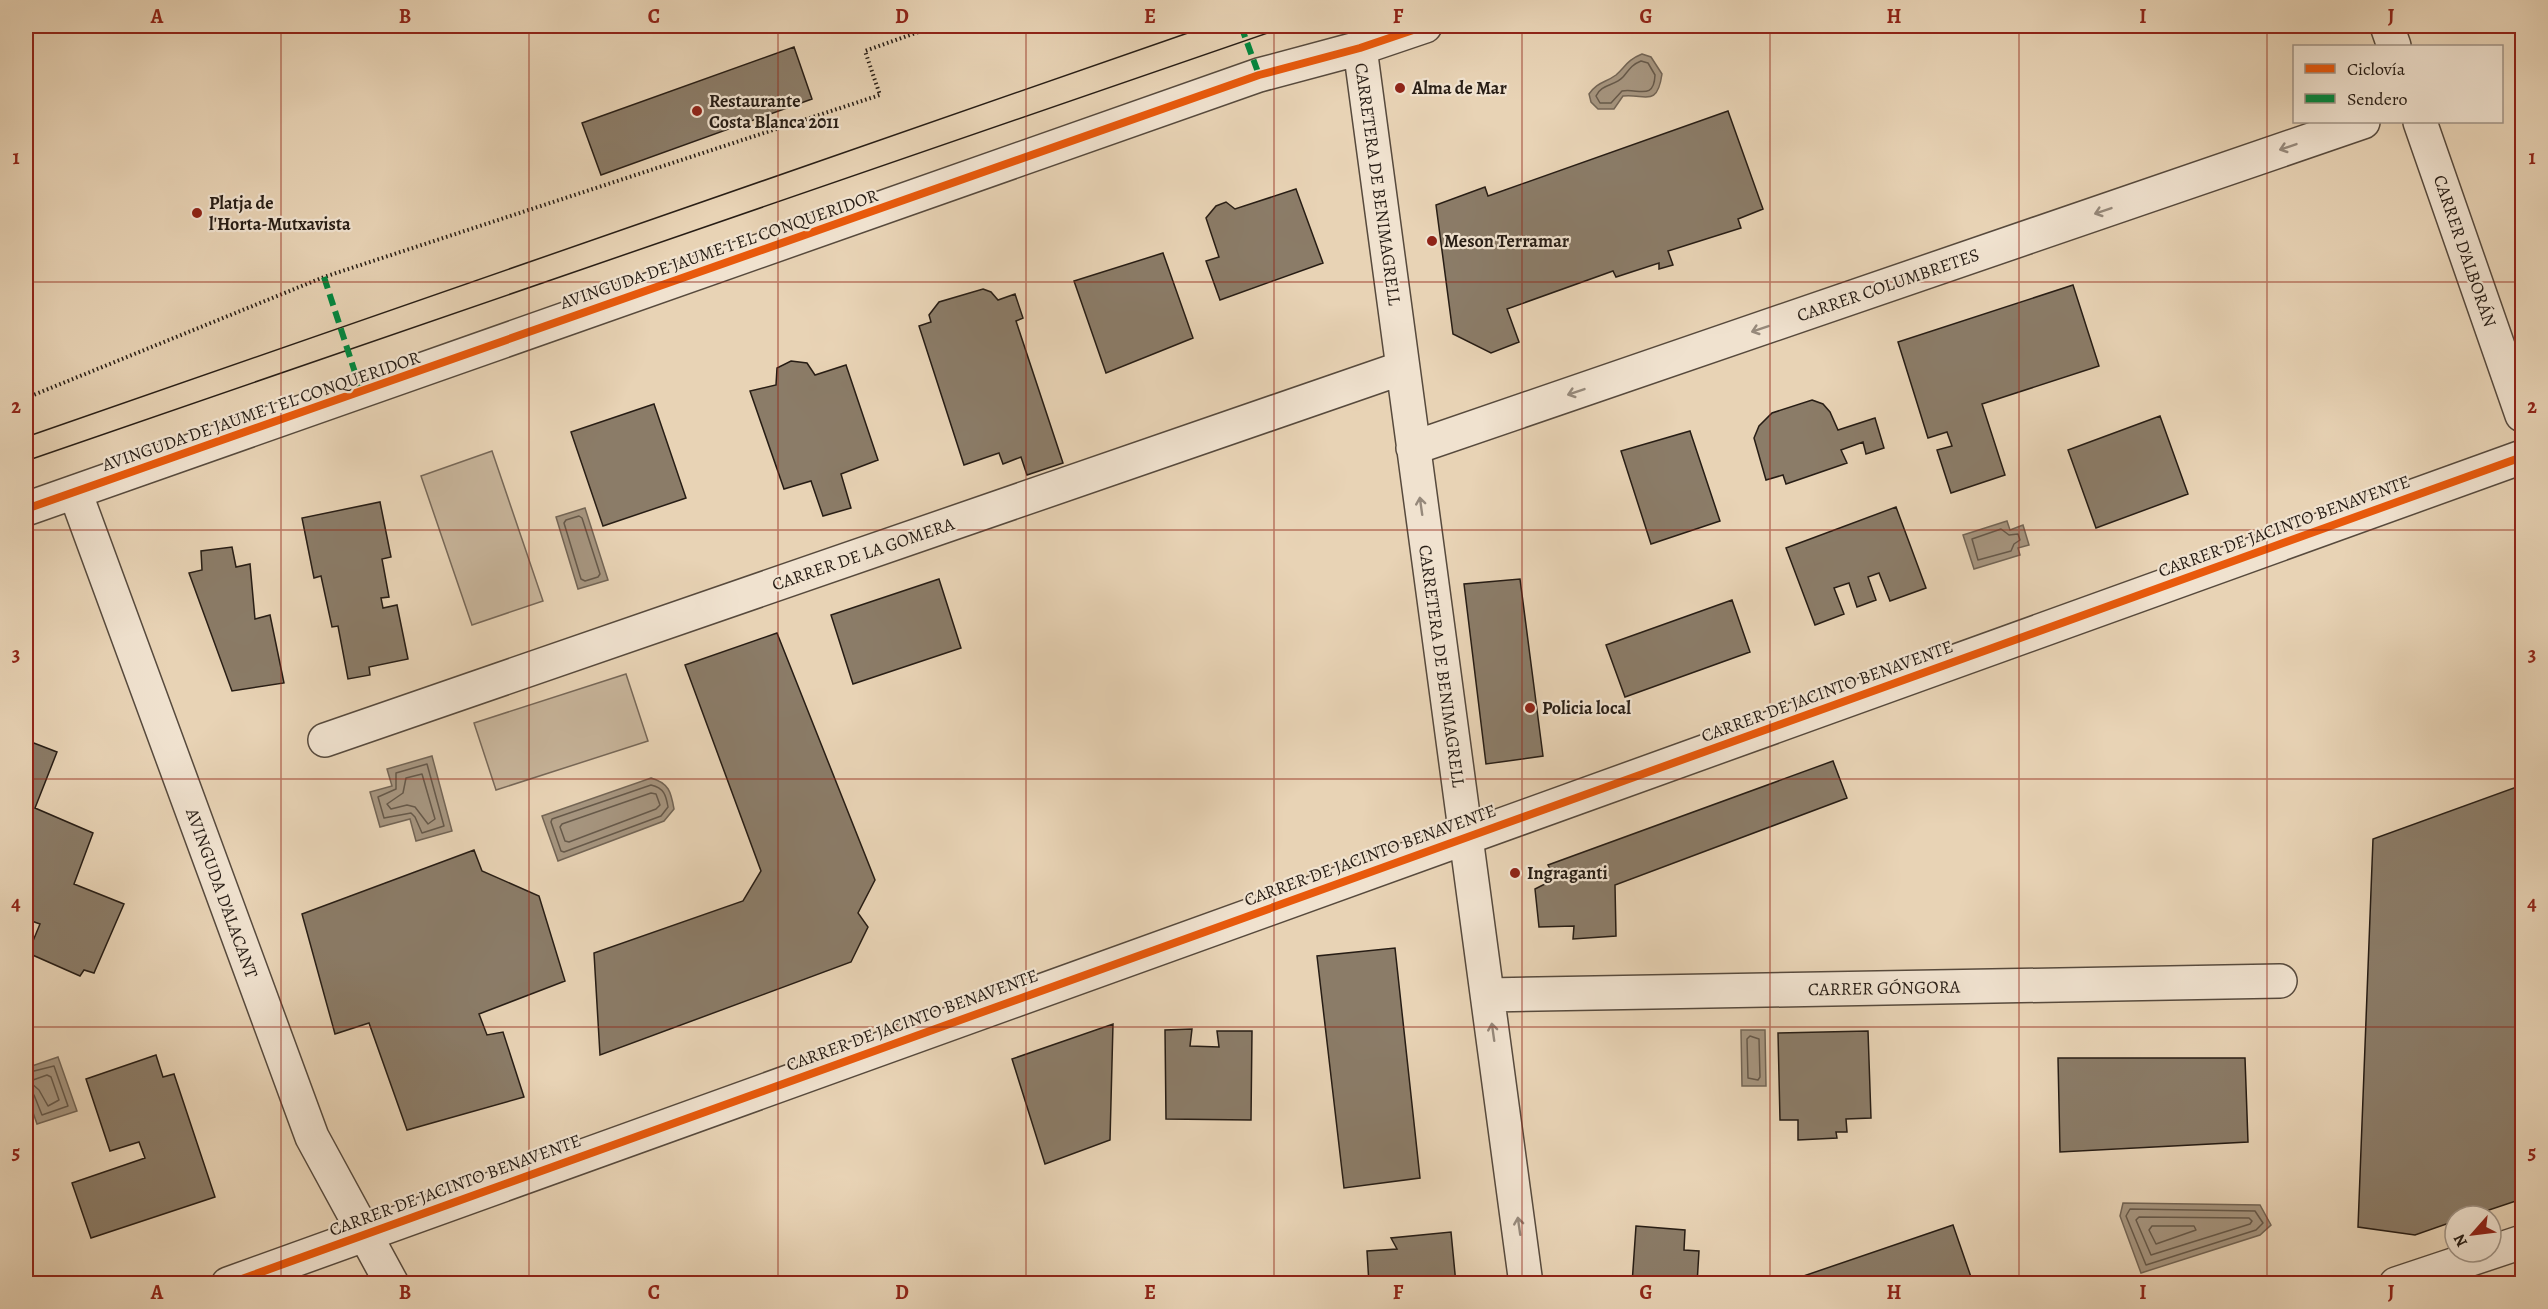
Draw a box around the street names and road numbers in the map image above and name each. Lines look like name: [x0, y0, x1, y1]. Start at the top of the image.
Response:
street label: CARRETERA DE BENIMAGRELL: [1349, 61, 1407, 308]
street label: CARRER D'ALBORÁN: [2428, 172, 2502, 330]
street label: AVINGUDA DE JAUME I EL CONQUERIDOR: [556, 183, 881, 315]
street label: CARRER COLUMBRETES: [1794, 242, 1982, 328]
street label: AVINGUDA DE JAUME I EL CONQUERIDOR: [98, 345, 423, 477]
street label: CARRER DE JACINTO BENAVENTE: [2155, 469, 2413, 583]
street label: CARRER DE LA GOMERA: [769, 511, 958, 596]
street label: CARRETERA DE BENIMAGRELL: [1413, 543, 1471, 790]
street label: CARRER DE JACINTO BENAVENTE: [1698, 634, 1956, 748]
street label: CARRER DE JACINTO BENAVENTE: [1241, 798, 1499, 912]
street label: AVINGUDA D'ALACANT: [180, 804, 264, 981]
street label: CARRER DE JACINTO BENAVENTE: [783, 963, 1041, 1077]
street label: CARRER GÓNGORA: [1808, 975, 1961, 1001]
street label: CARRER DE JACINTO BENAVENTE: [326, 1128, 584, 1242]

